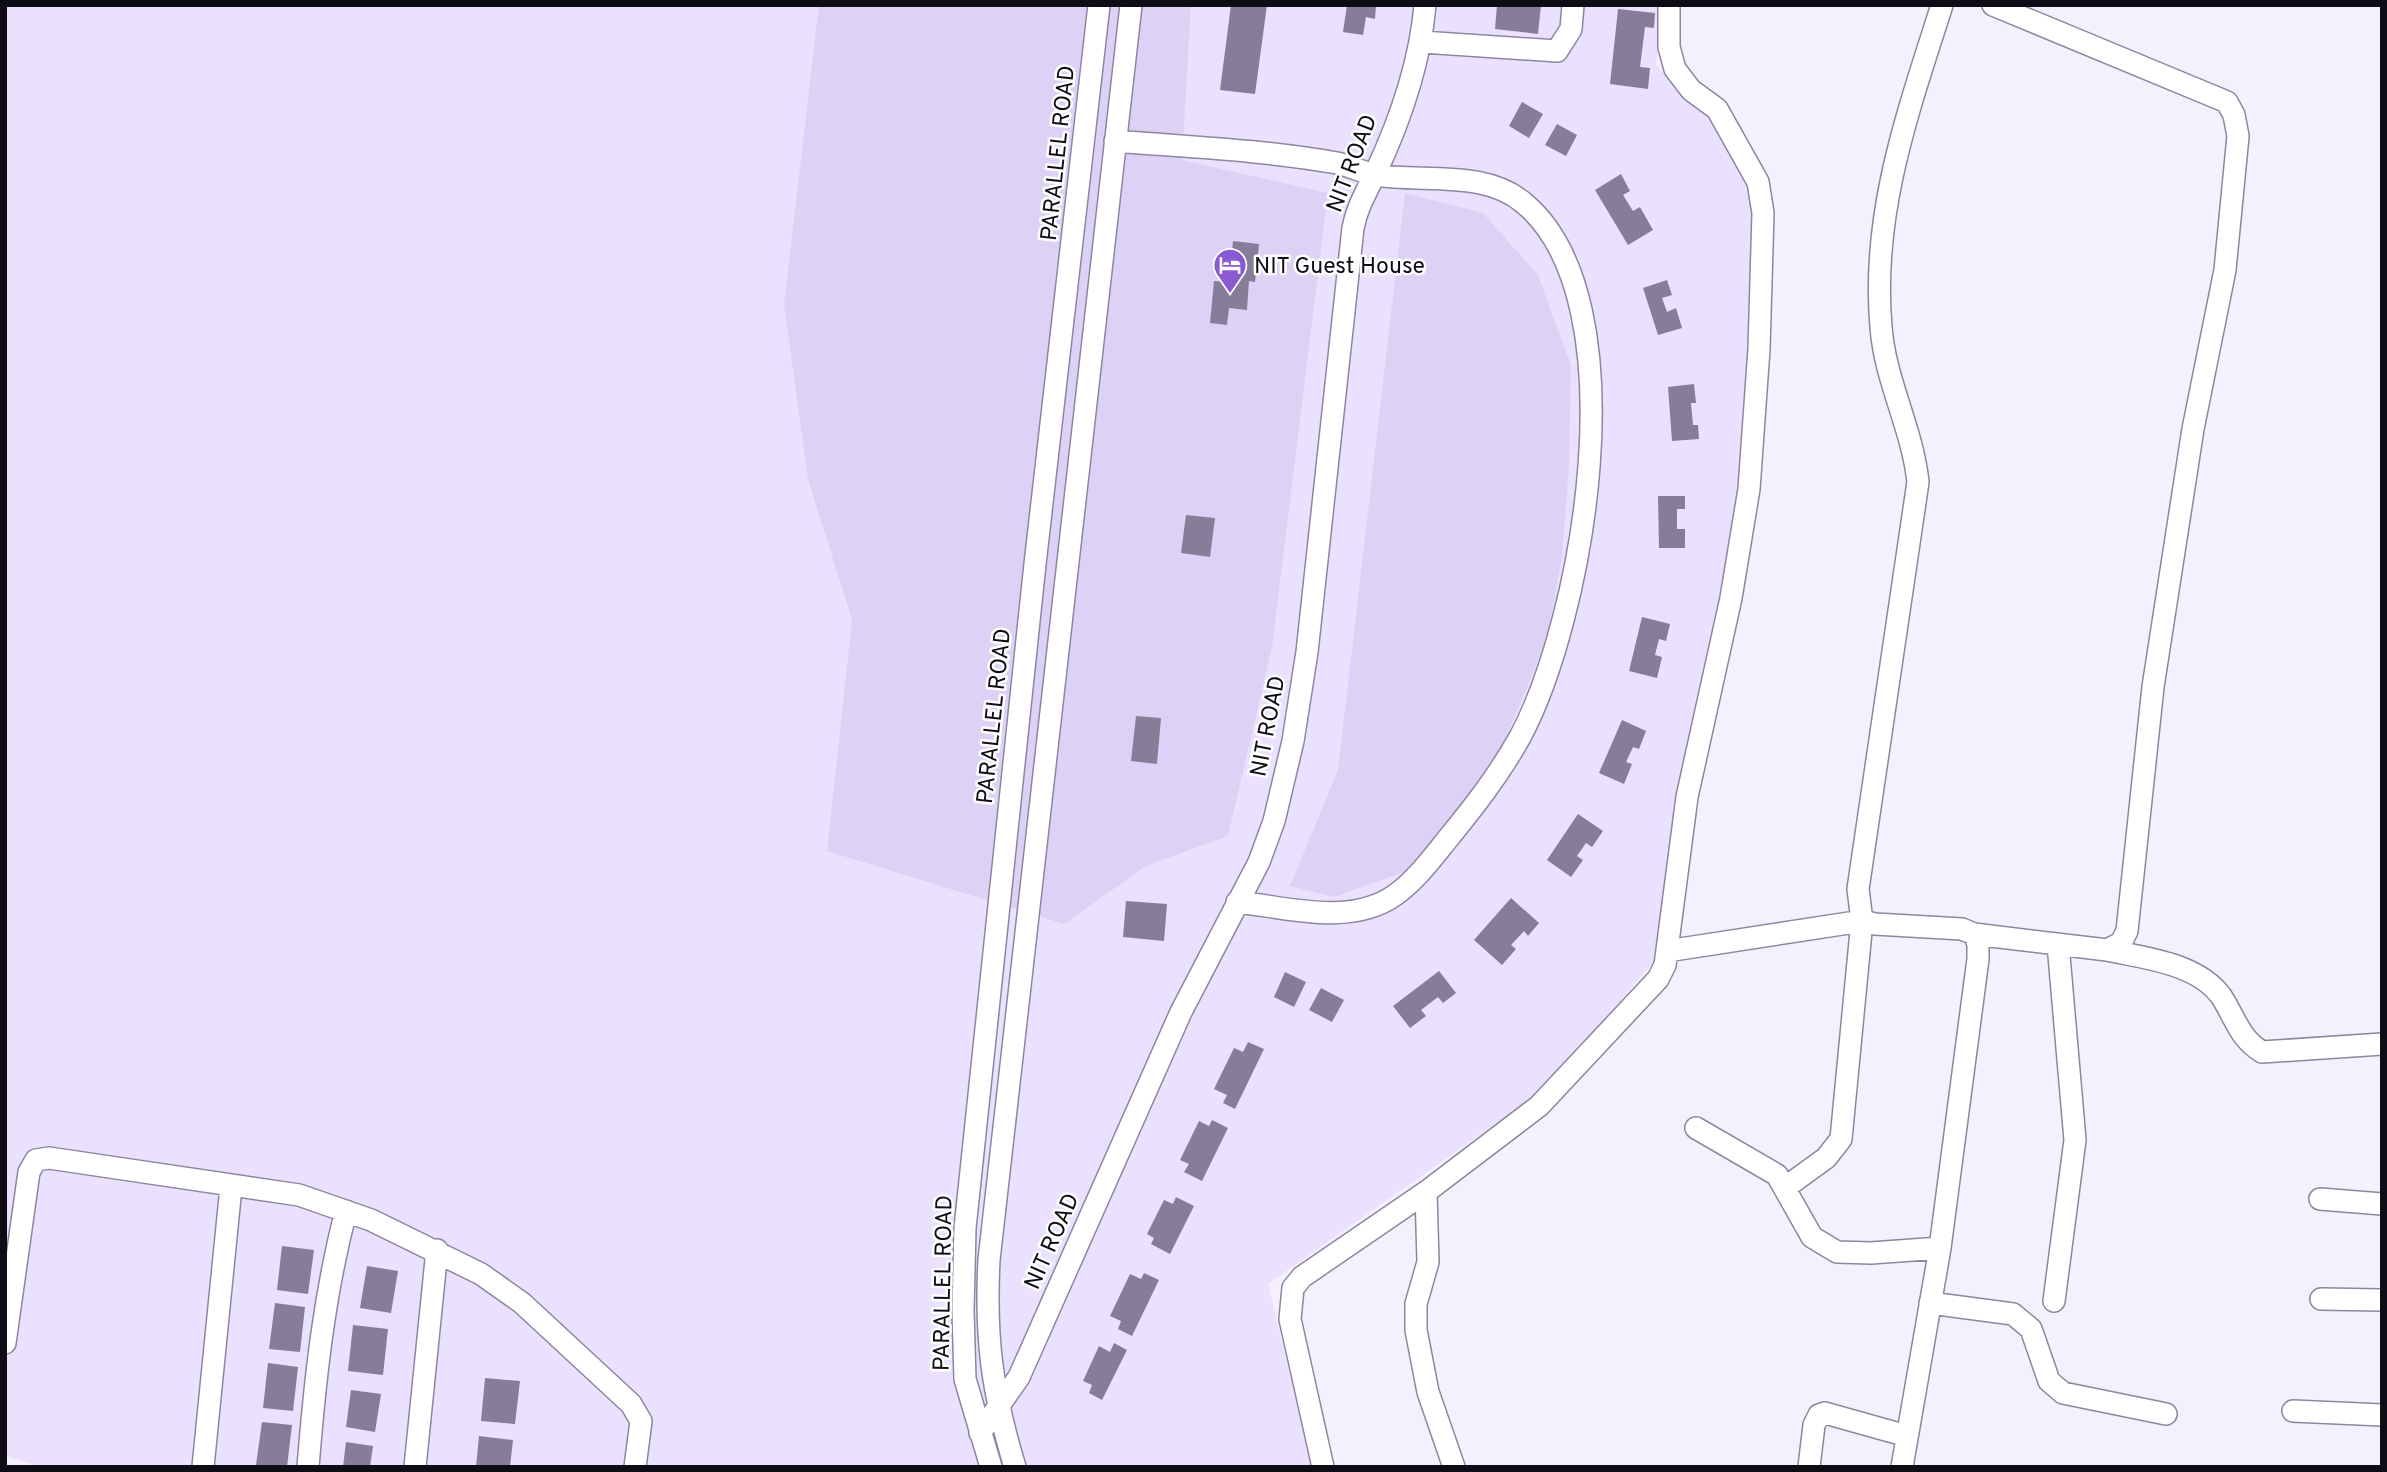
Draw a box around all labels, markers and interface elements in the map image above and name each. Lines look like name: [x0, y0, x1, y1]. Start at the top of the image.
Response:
street label: PARALLEL ROAD: [1036, 64, 1083, 242]
street label: NIT ROAD: [1321, 111, 1385, 217]
hotel icon: NIT Guest House: [1211, 246, 1249, 295]
place label: NIT Guest House: [1254, 253, 1425, 282]
street label: PARALLEL ROAD: [972, 627, 1019, 805]
street label: NIT ROAD: [1245, 673, 1293, 780]
street label: NIT ROAD: [1019, 1189, 1087, 1295]
street label: PARALLEL ROAD: [928, 1195, 961, 1371]

